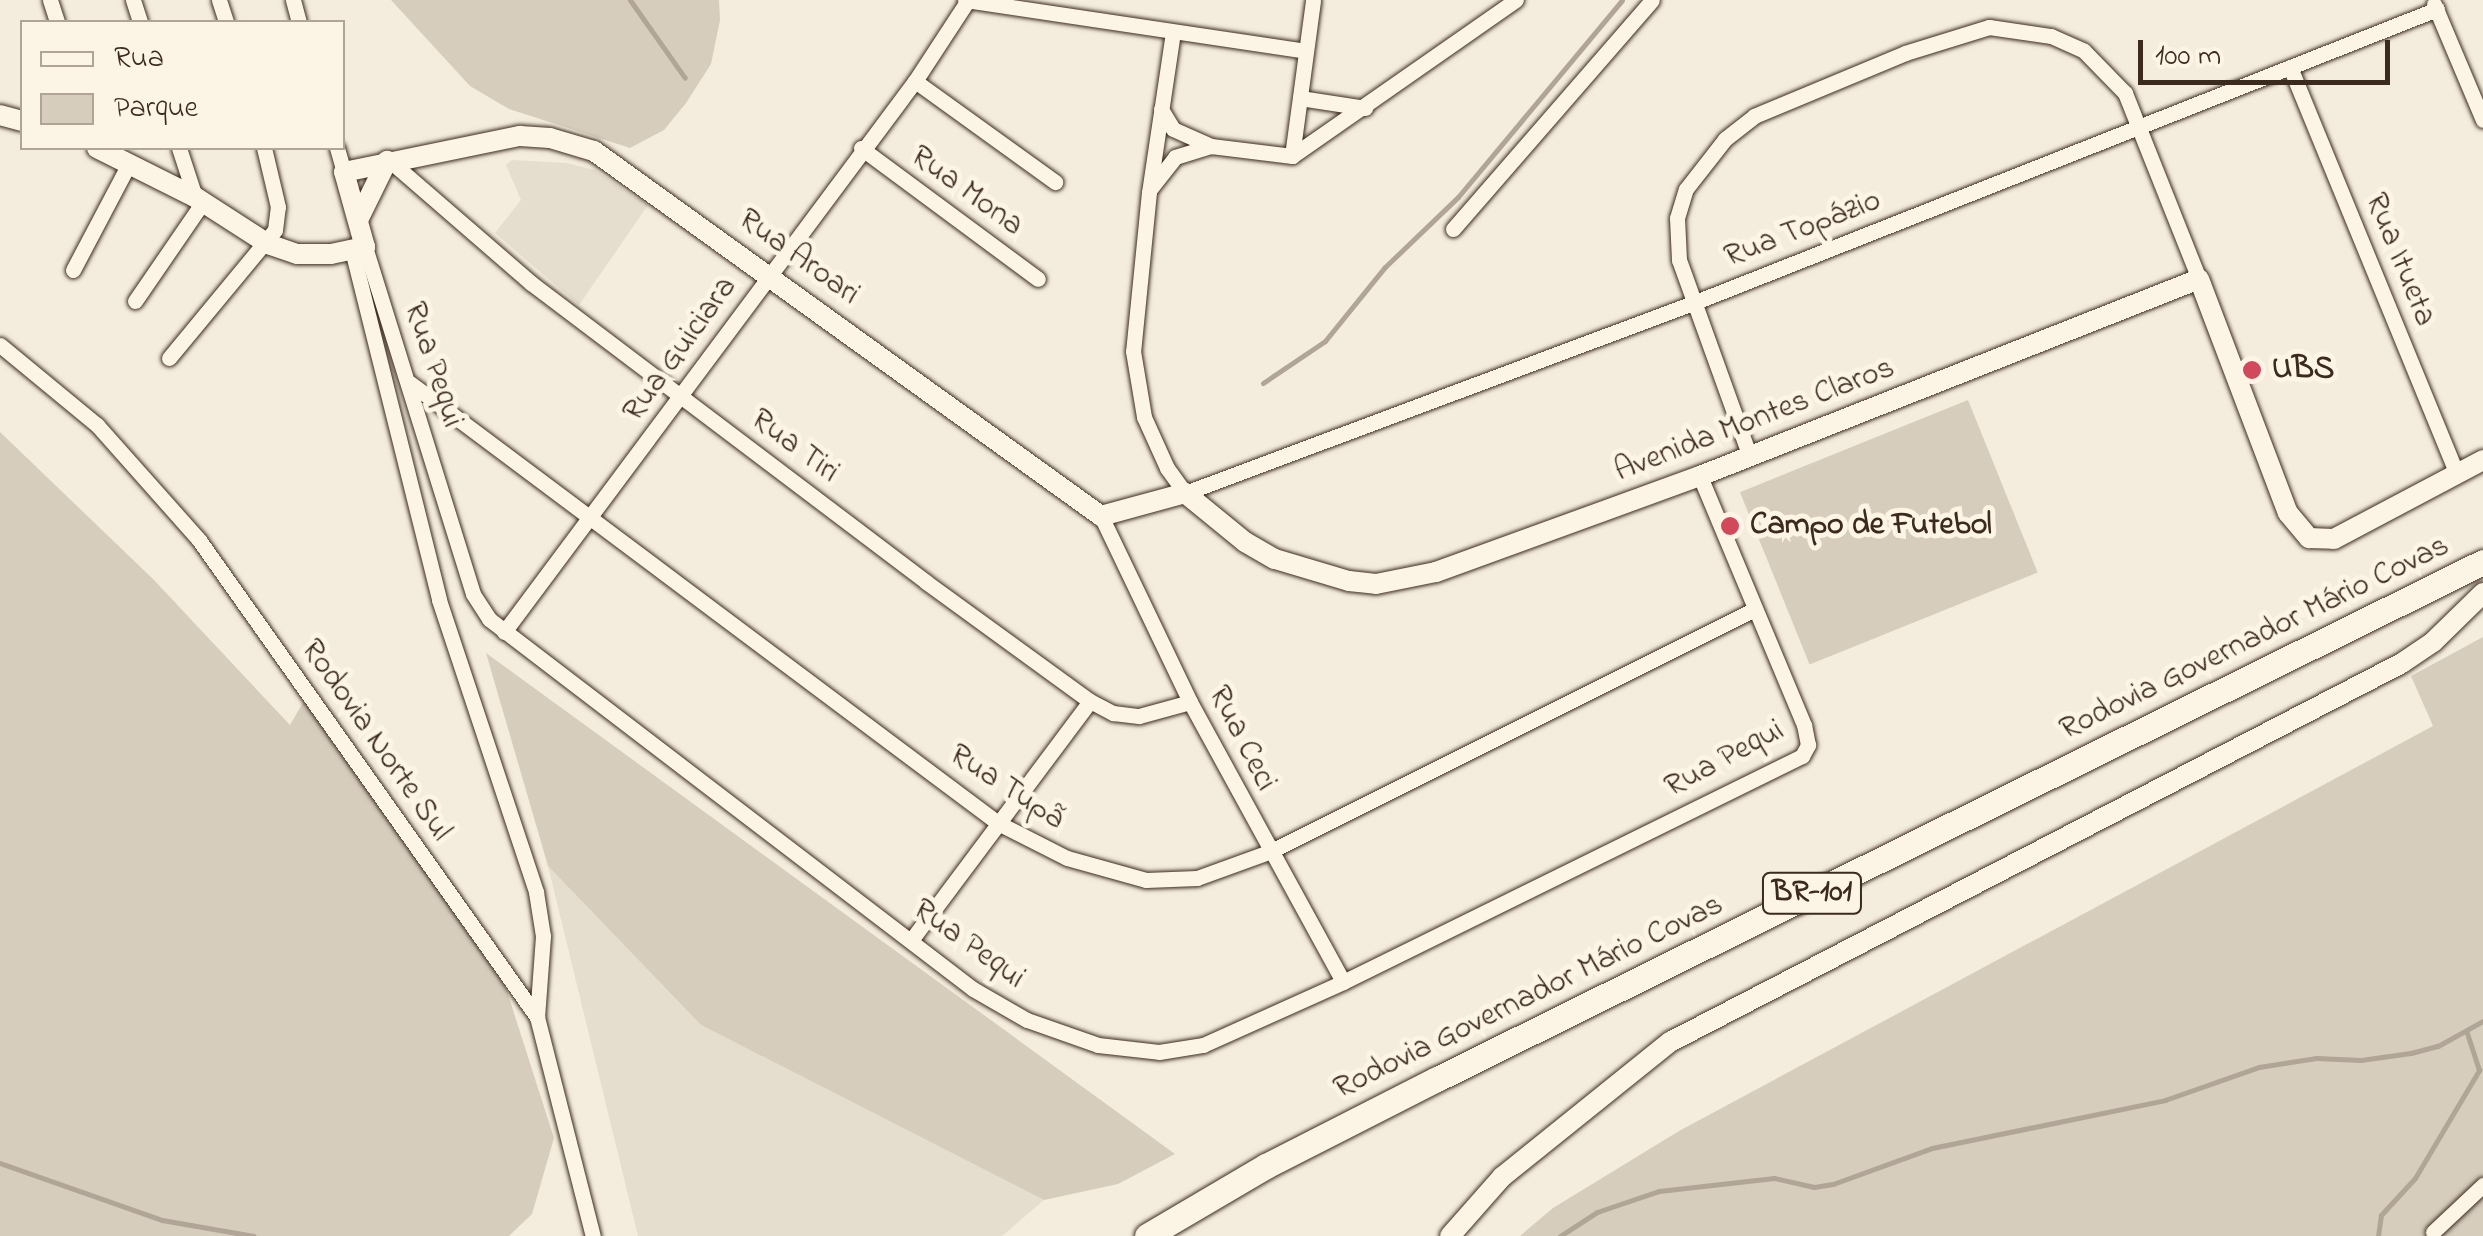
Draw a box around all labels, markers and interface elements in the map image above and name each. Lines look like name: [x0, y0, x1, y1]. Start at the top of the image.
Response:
legend: [20, 20, 345, 150]
scale bar: [2143, 20, 2396, 82]
text: 100 m: [2155, 35, 2221, 79]
text: Rua: [114, 37, 164, 81]
text: Parque: [114, 87, 198, 131]
street label: Rua Mona: [902, 138, 1030, 246]
street label: Rua Topázio: [1719, 183, 1887, 277]
street label: Rua Itueta: [2355, 188, 2443, 332]
street label: Rua Aroari: [730, 201, 866, 315]
street label: Rua Guiciara: [616, 270, 746, 430]
street label: Rua Pequi: [394, 298, 470, 432]
street label: Avenida Montes Claros: [1610, 350, 1900, 492]
place label: UBS: [2272, 351, 2334, 389]
marker: UBS: [2241, 359, 2263, 381]
street label: Rua Tiri: [742, 401, 846, 493]
place label: Campo de Futebol: [1750, 507, 1992, 545]
marker: Campo de Futebol: [1719, 515, 1741, 537]
street label: Rodovia Governador Mário Covas: [2054, 528, 2456, 750]
street label: Rodovia Norte Sul: [291, 633, 459, 849]
street label: Rua Ceci: [1198, 680, 1284, 798]
street label: Rua Pequi: [1659, 713, 1791, 807]
street label: Rua Tupã: [941, 737, 1071, 839]
road number: BR-101: [1760, 868, 1864, 918]
street label: Rodovia Governador Mário Covas: [1328, 887, 1730, 1109]
street label: Rua Pequi: [904, 891, 1032, 999]

